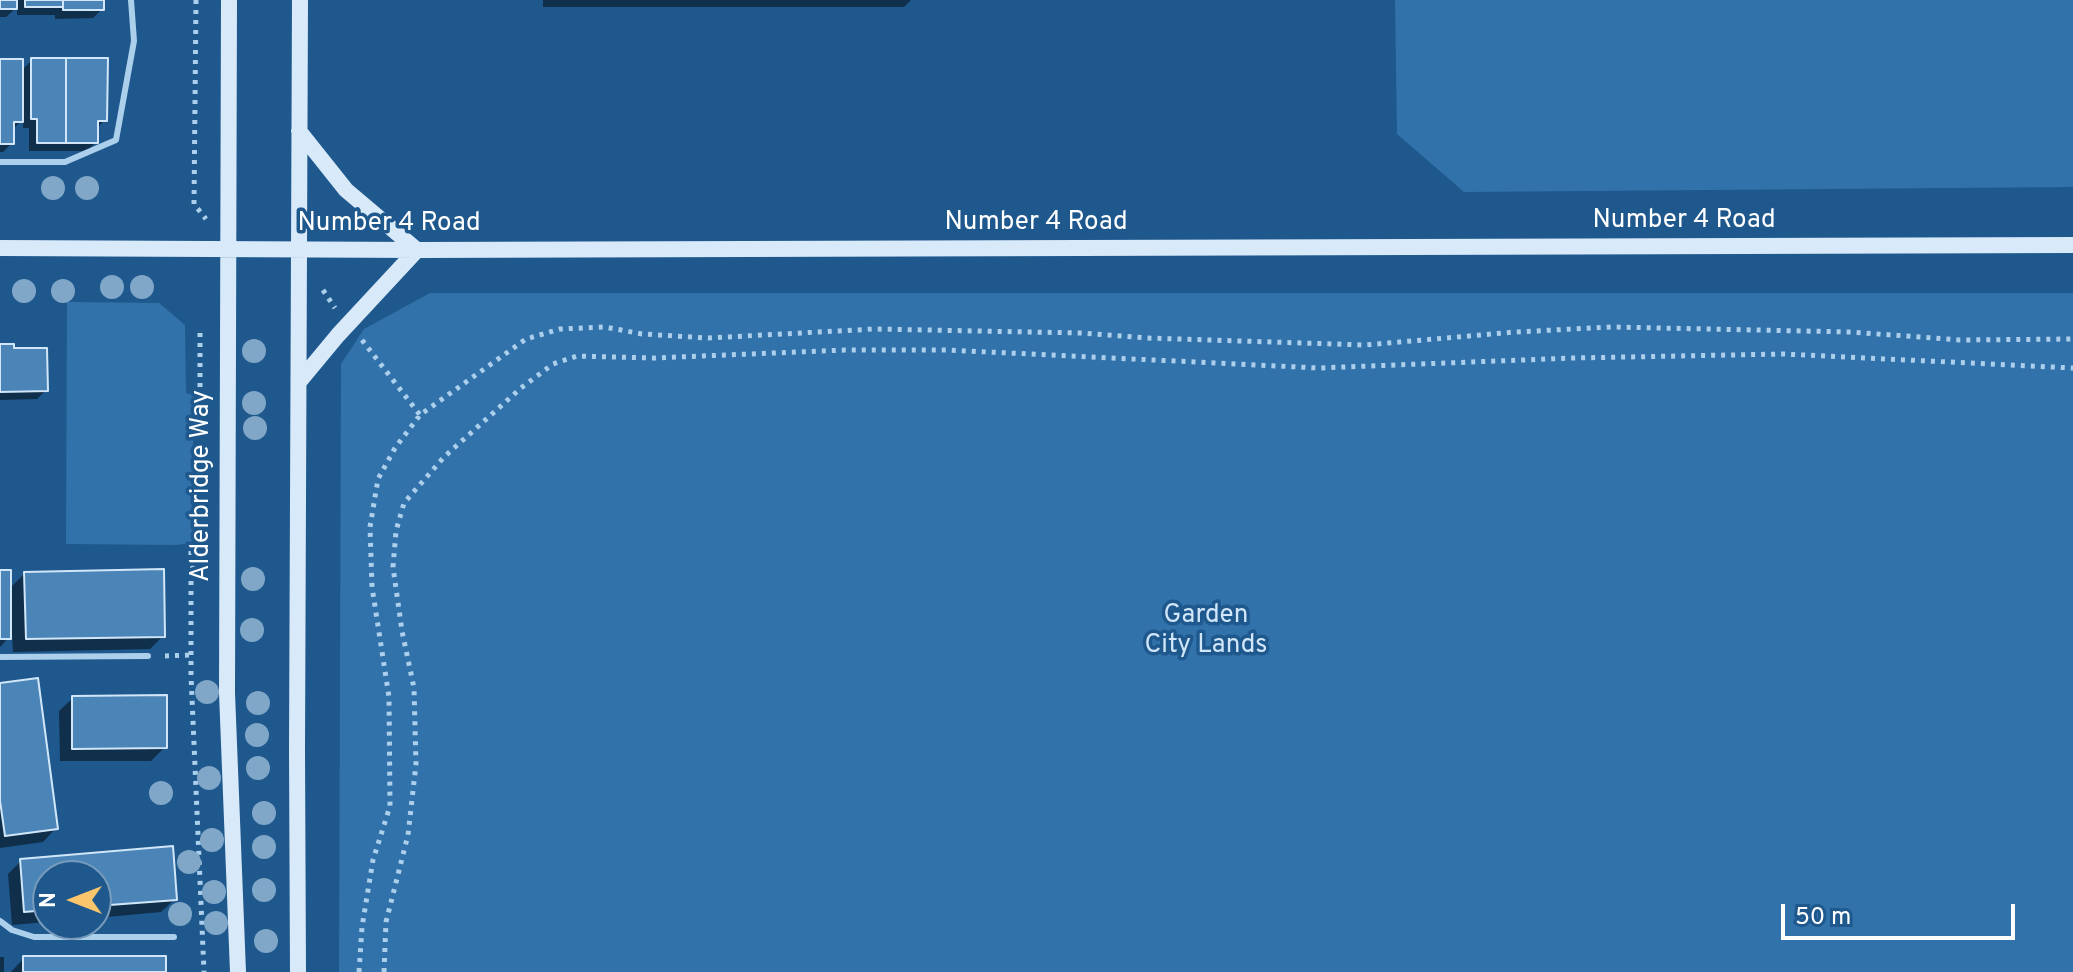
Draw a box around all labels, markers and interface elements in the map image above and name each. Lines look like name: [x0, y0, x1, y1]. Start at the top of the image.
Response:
street label: Number 4 Road: [1592, 206, 1776, 238]
street label: Number 4 Road: [944, 208, 1128, 240]
street label: Number 4 Road: [297, 209, 481, 241]
street label: Alderbridge Way: [187, 390, 219, 582]
park label: Garden City Lands: [1144, 601, 1268, 662]
north arrow: [32, 860, 112, 940]
scale bar: [1785, 888, 2019, 938]
text: N: [36, 892, 63, 908]
text: 50 m: [1795, 903, 1851, 933]

